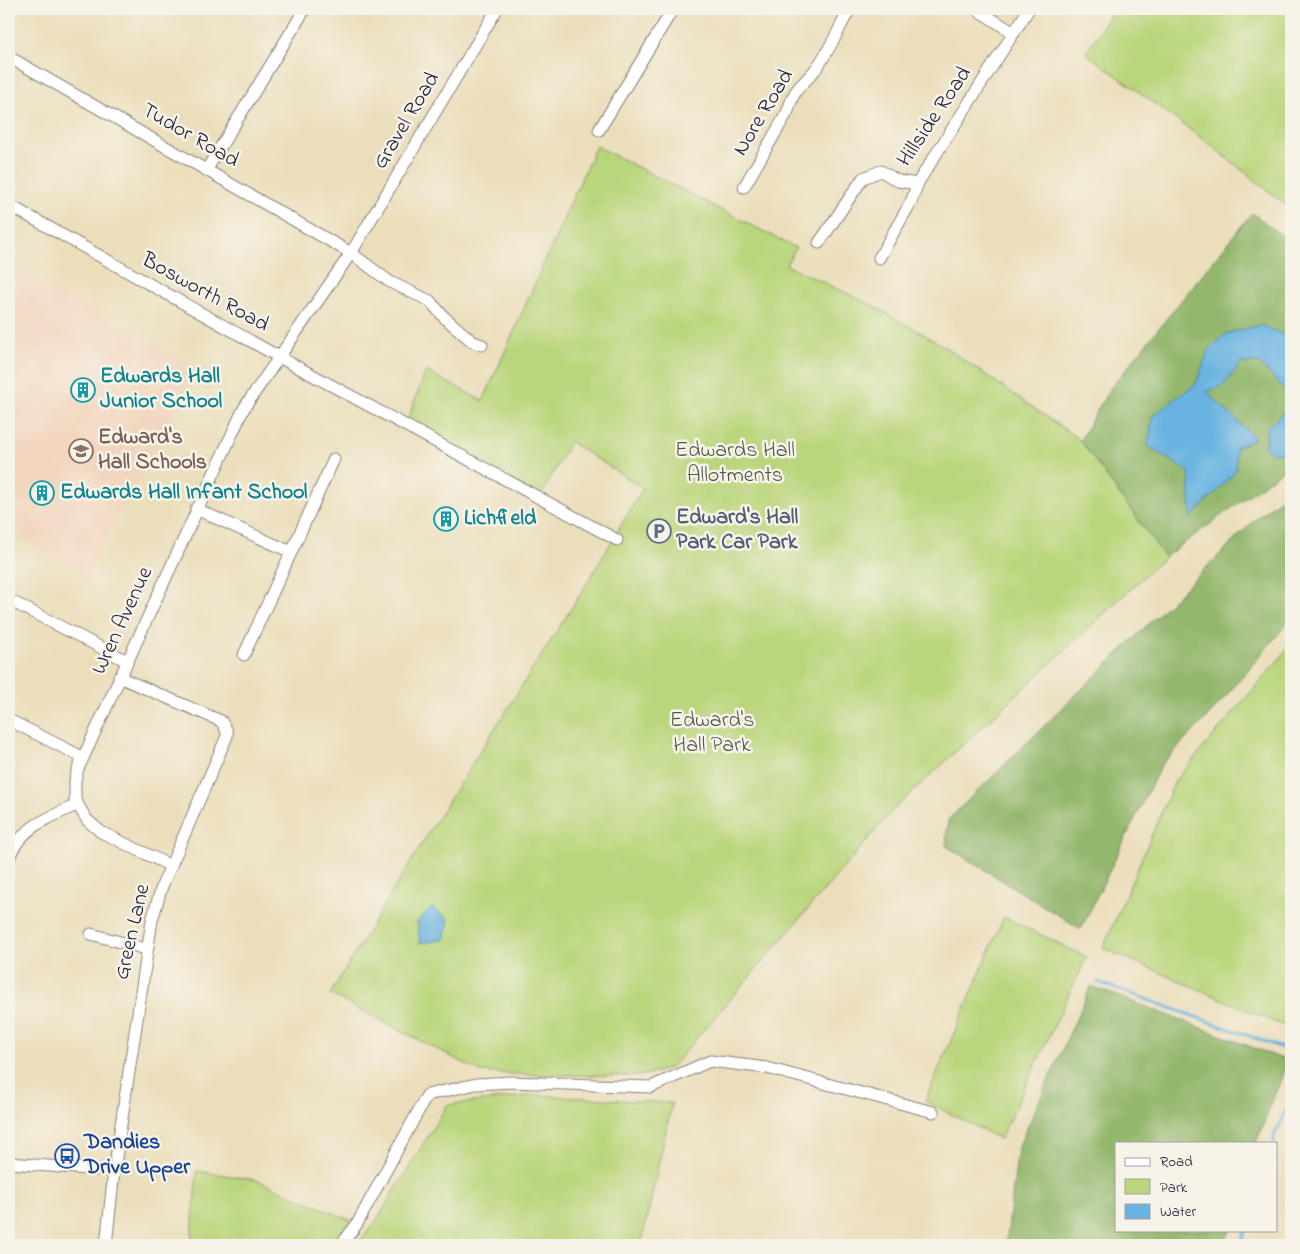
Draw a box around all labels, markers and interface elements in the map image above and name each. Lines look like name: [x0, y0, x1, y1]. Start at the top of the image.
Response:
street label: Hillside Road: [890, 60, 980, 174]
street label: Nore Road: [725, 63, 803, 163]
street label: Gravel Road: [365, 66, 449, 176]
street label: Tudor Road: [135, 95, 245, 177]
street label: Bosworth Road: [135, 244, 274, 341]
place label: Edwards Hall Junior School: [100, 361, 222, 418]
building icon: Edwards Hall Junior School: [70, 377, 96, 403]
place label: Edward's Hall Schools: [98, 422, 207, 479]
park label: Edwards Hall Allotments: [675, 435, 795, 492]
school or university icon: Edward's Hall Schools: [68, 438, 94, 464]
place label: Edwards Hall Infant School: [60, 477, 308, 509]
building icon: Edwards Hall Infant School: [29, 480, 55, 506]
place label: Edward's Hall Park Car Park: [676, 502, 799, 559]
place label: Lichfield: [464, 503, 537, 535]
building icon: Lichfield: [433, 506, 459, 532]
parking icon: Edward's Hall Park Car Park: [646, 518, 672, 544]
street label: Wren Avenue: [84, 562, 162, 680]
park label: Edward's Hall Park: [670, 705, 754, 762]
street label: Green Lane: [106, 881, 160, 983]
place label: Dandies Drive Upper: [83, 1127, 191, 1184]
legend: [1115, 1142, 1278, 1232]
bus stop icon: Dandies Drive Upper: [54, 1143, 80, 1169]
text: Road: [1160, 1151, 1193, 1173]
text: Park: [1160, 1177, 1188, 1199]
text: Water: [1160, 1201, 1196, 1223]

